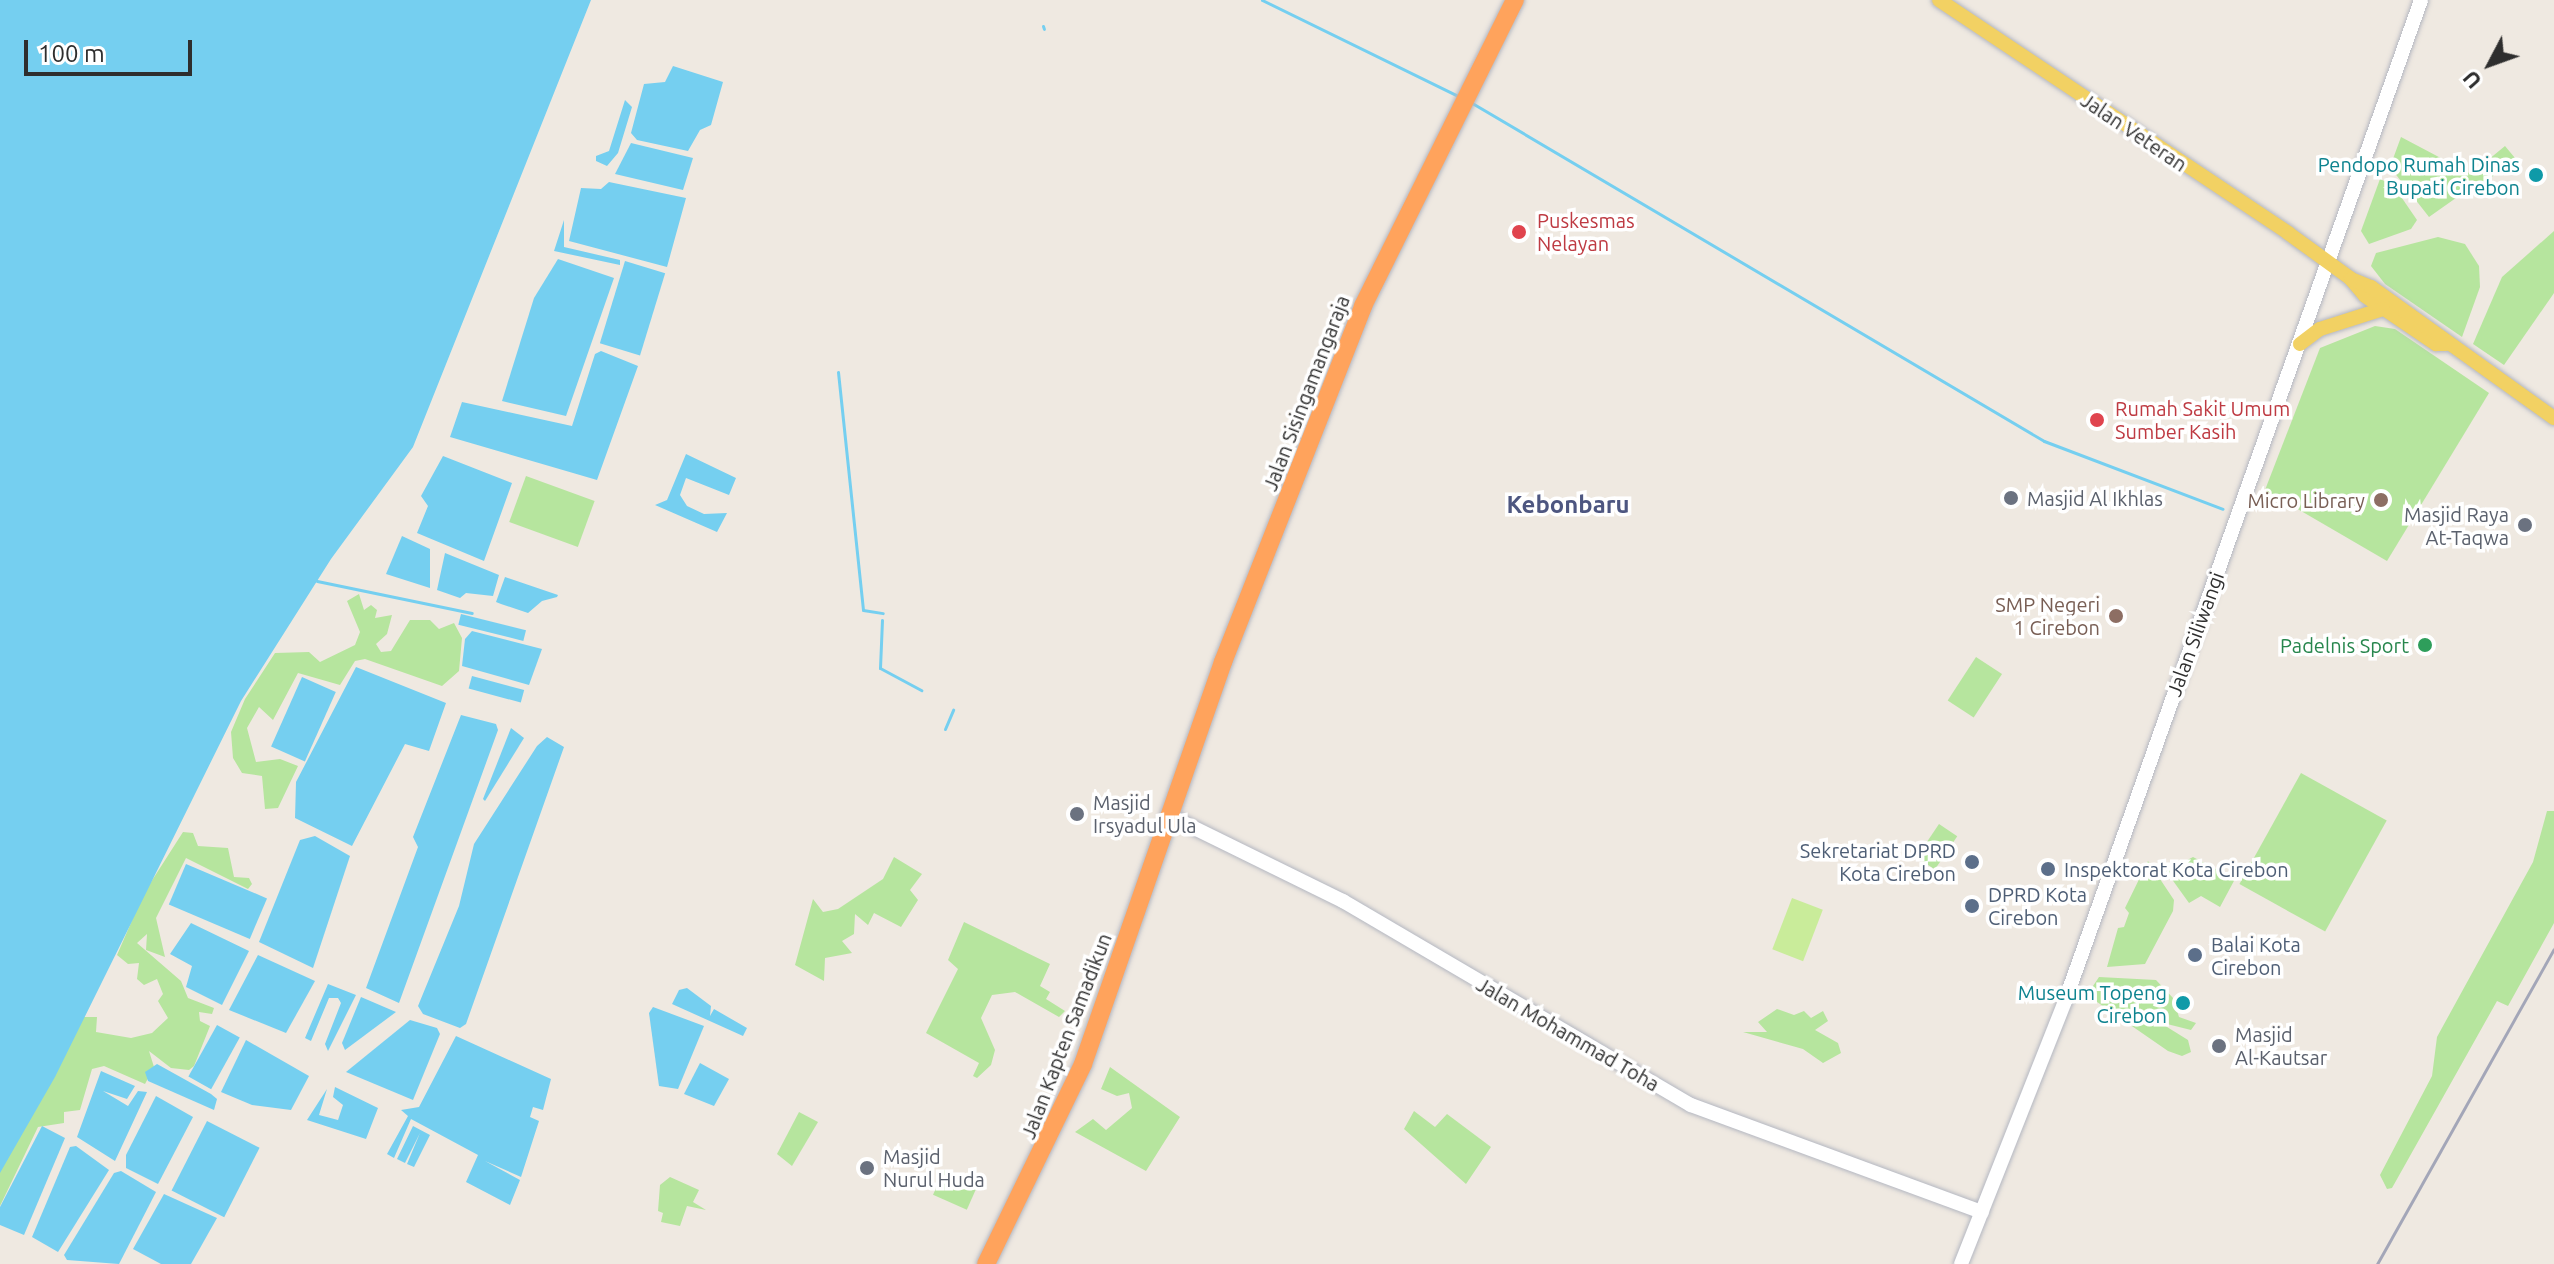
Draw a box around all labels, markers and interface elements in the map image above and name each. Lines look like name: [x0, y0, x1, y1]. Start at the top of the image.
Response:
scale bar: [28, 24, 196, 74]
north arrow: [2450, 24, 2530, 104]
text: 100 m: [38, 40, 105, 67]
text: U: [2457, 66, 2486, 94]
street label: Jalan Veteran: [2076, 88, 2192, 176]
place label: Pendopo Rumah Dinas Bupati Cirebon: [2318, 152, 2520, 199]
marker: Pendopo Rumah Dinas Bupati Cirebon: [2527, 166, 2545, 184]
place label: Puskesmas Nelayan: [1537, 208, 1635, 255]
marker: Puskesmas Nelayan: [1508, 221, 1530, 243]
street label: Jalan Sisingamangaraja: [1258, 292, 1354, 494]
place label: Rumah Sakit Umum Sumber Kasih: [2115, 396, 2290, 443]
marker: Rumah Sakit Umum Sumber Kasih: [2086, 409, 2108, 431]
place label: Masjid Al Ikhlas: [2027, 486, 2163, 510]
place label: Micro Library: [2247, 488, 2365, 512]
marker: Masjid Al Ikhlas: [2002, 489, 2020, 507]
district label: Kebonbaru: [1506, 491, 1630, 519]
marker: Micro Library: [2372, 491, 2390, 509]
place label: Masjid Raya At-Taqwa: [2404, 502, 2509, 549]
marker: Masjid Raya At-Taqwa: [2516, 516, 2534, 534]
street label: Jalan Siliwangi: [2161, 569, 2229, 699]
place label: SMP Negeri 1 Cirebon: [1995, 592, 2100, 639]
marker: SMP Negeri 1 Cirebon: [2107, 607, 2125, 625]
place label: Padelnis Sport: [2280, 633, 2409, 657]
marker: Padelnis Sport: [2416, 636, 2434, 654]
place label: Masjid Irsyadul Ula: [1093, 790, 1196, 837]
marker: Masjid Irsyadul Ula: [1068, 805, 1086, 823]
place label: Sekretariat DPRD Kota Cirebon: [1800, 838, 1956, 885]
marker: Sekretariat DPRD Kota Cirebon: [1963, 853, 1981, 871]
place label: Inspektorat Kota Cirebon: [2064, 857, 2289, 881]
marker: Inspektorat Kota Cirebon: [2039, 860, 2057, 878]
place label: DPRD Kota Cirebon: [1988, 882, 2087, 929]
marker: DPRD Kota Cirebon: [1963, 897, 1981, 915]
street label: Jalan Kapten Samadikun: [1016, 930, 1116, 1142]
place label: Balai Kota Cirebon: [2211, 932, 2301, 979]
marker: Balai Kota Cirebon: [2186, 946, 2204, 964]
street label: Jalan Mohammad Toha: [1472, 972, 1664, 1096]
place label: Museum Topeng Cirebon: [2018, 980, 2167, 1027]
marker: Museum Topeng Cirebon: [2174, 994, 2192, 1012]
place label: Masjid Al-Kautsar: [2235, 1022, 2327, 1069]
marker: Masjid Al-Kautsar: [2210, 1037, 2228, 1055]
place label: Masjid Nurul Huda: [883, 1144, 985, 1191]
marker: Masjid Nurul Huda: [858, 1159, 876, 1177]

